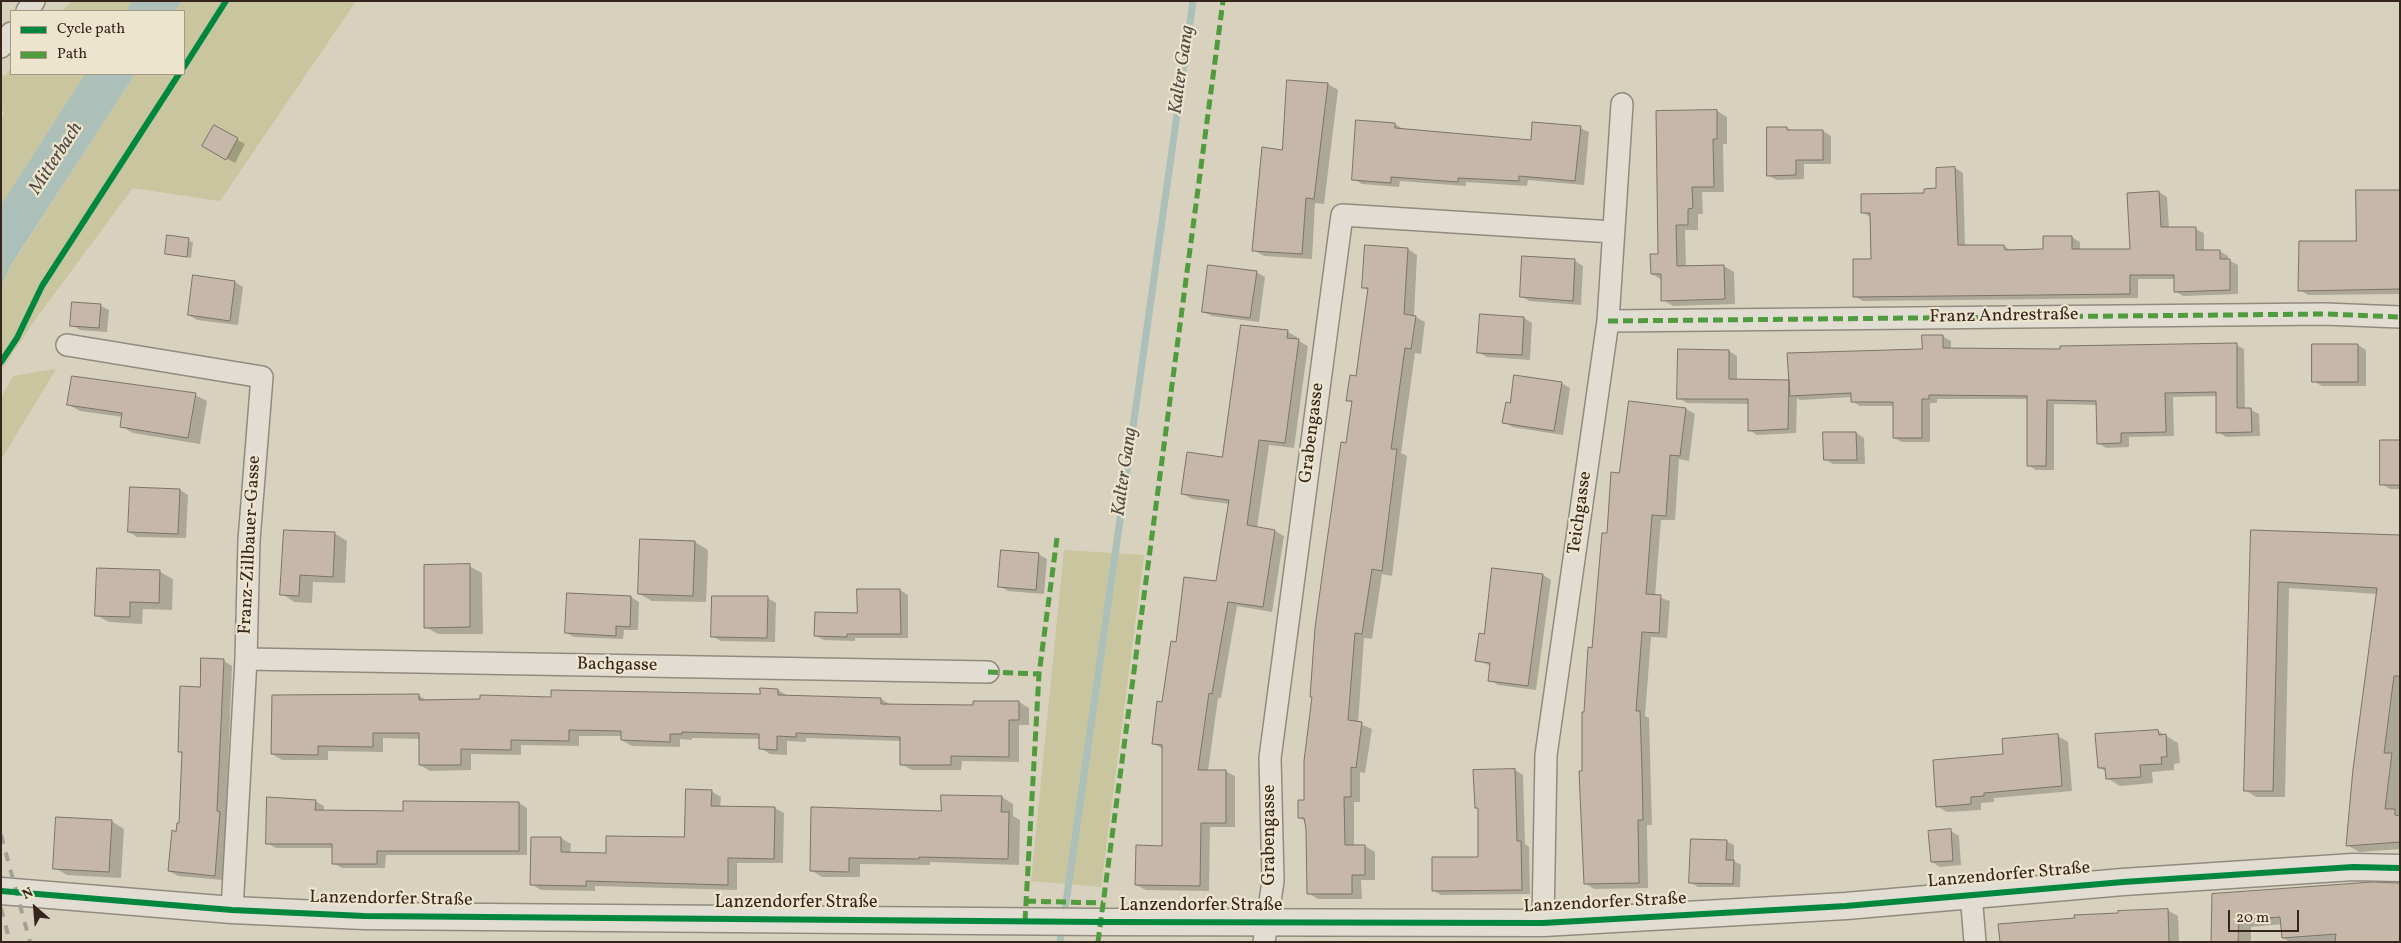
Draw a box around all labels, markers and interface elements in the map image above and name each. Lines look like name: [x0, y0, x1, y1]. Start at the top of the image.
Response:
legend: [10, 10, 185, 75]
text: Cycle path: [57, 19, 125, 40]
water label: Kalter Gang: [1165, 24, 1201, 116]
text: Path: [57, 44, 87, 65]
water label: Mitterbach: [25, 119, 89, 199]
street label: Franz Andrestraße: [1929, 305, 2079, 329]
street label: Grabengasse: [1296, 382, 1330, 484]
water label: Kalter Gang: [1108, 426, 1144, 518]
street label: Franz-Zillbauer-Gasse: [236, 455, 266, 635]
street label: Teichgasse: [1564, 470, 1598, 556]
street label: Bachgasse: [577, 654, 657, 678]
street label: Grabengasse: [1260, 785, 1282, 885]
street label: Lanzendorfer Straße: [1927, 858, 2091, 894]
north arrow: [10, 883, 60, 933]
text: N: [19, 883, 37, 905]
street label: Lanzendorfer Straße: [309, 888, 473, 912]
street label: Lanzendorfer Straße: [1523, 889, 1687, 919]
street label: Lanzendorfer Straße: [714, 893, 878, 915]
street label: Lanzendorfer Straße: [1119, 896, 1283, 918]
scale bar: [2231, 900, 2302, 932]
text: 20 m: [2236, 908, 2269, 929]

